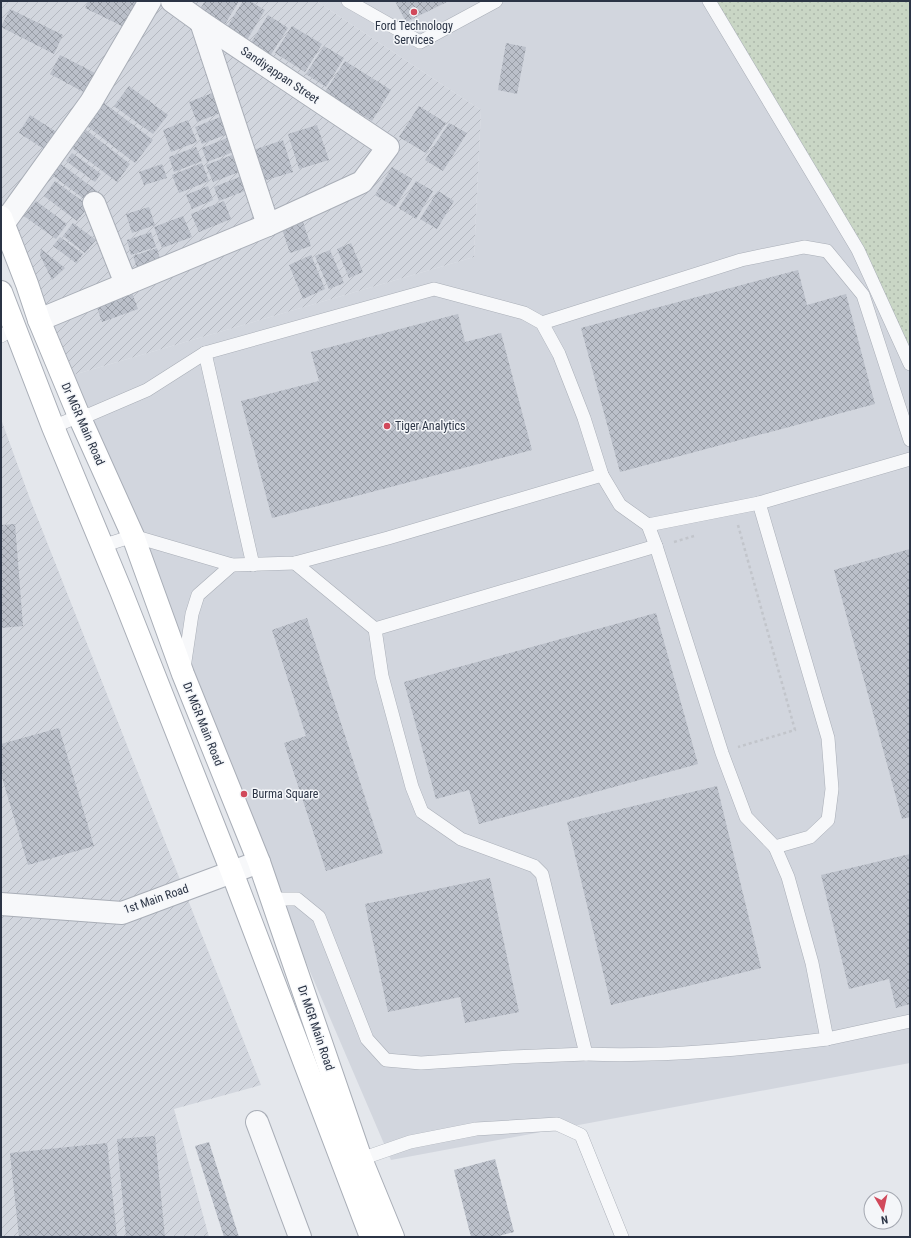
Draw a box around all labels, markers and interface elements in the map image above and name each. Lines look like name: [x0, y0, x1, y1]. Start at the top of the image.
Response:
marker: Ford Technology Services: [409, 7, 419, 17]
place label: Ford Technology Services: [375, 19, 453, 47]
street label: Sandiyappan Street: [238, 44, 322, 107]
street label: Dr MGR Main Road: [59, 381, 107, 467]
place label: Tiger Analytics: [395, 419, 466, 433]
marker: Tiger Analytics: [382, 421, 392, 431]
street label: Dr MGR Main Road: [180, 680, 226, 768]
place label: Burma Square: [252, 787, 319, 801]
marker: Burma Square: [239, 789, 249, 799]
street label: 1st Main Road: [122, 881, 190, 917]
street label: Dr MGR Main Road: [295, 984, 337, 1072]
north arrow: [863, 1190, 903, 1230]
text: N: [880, 1212, 889, 1226]

